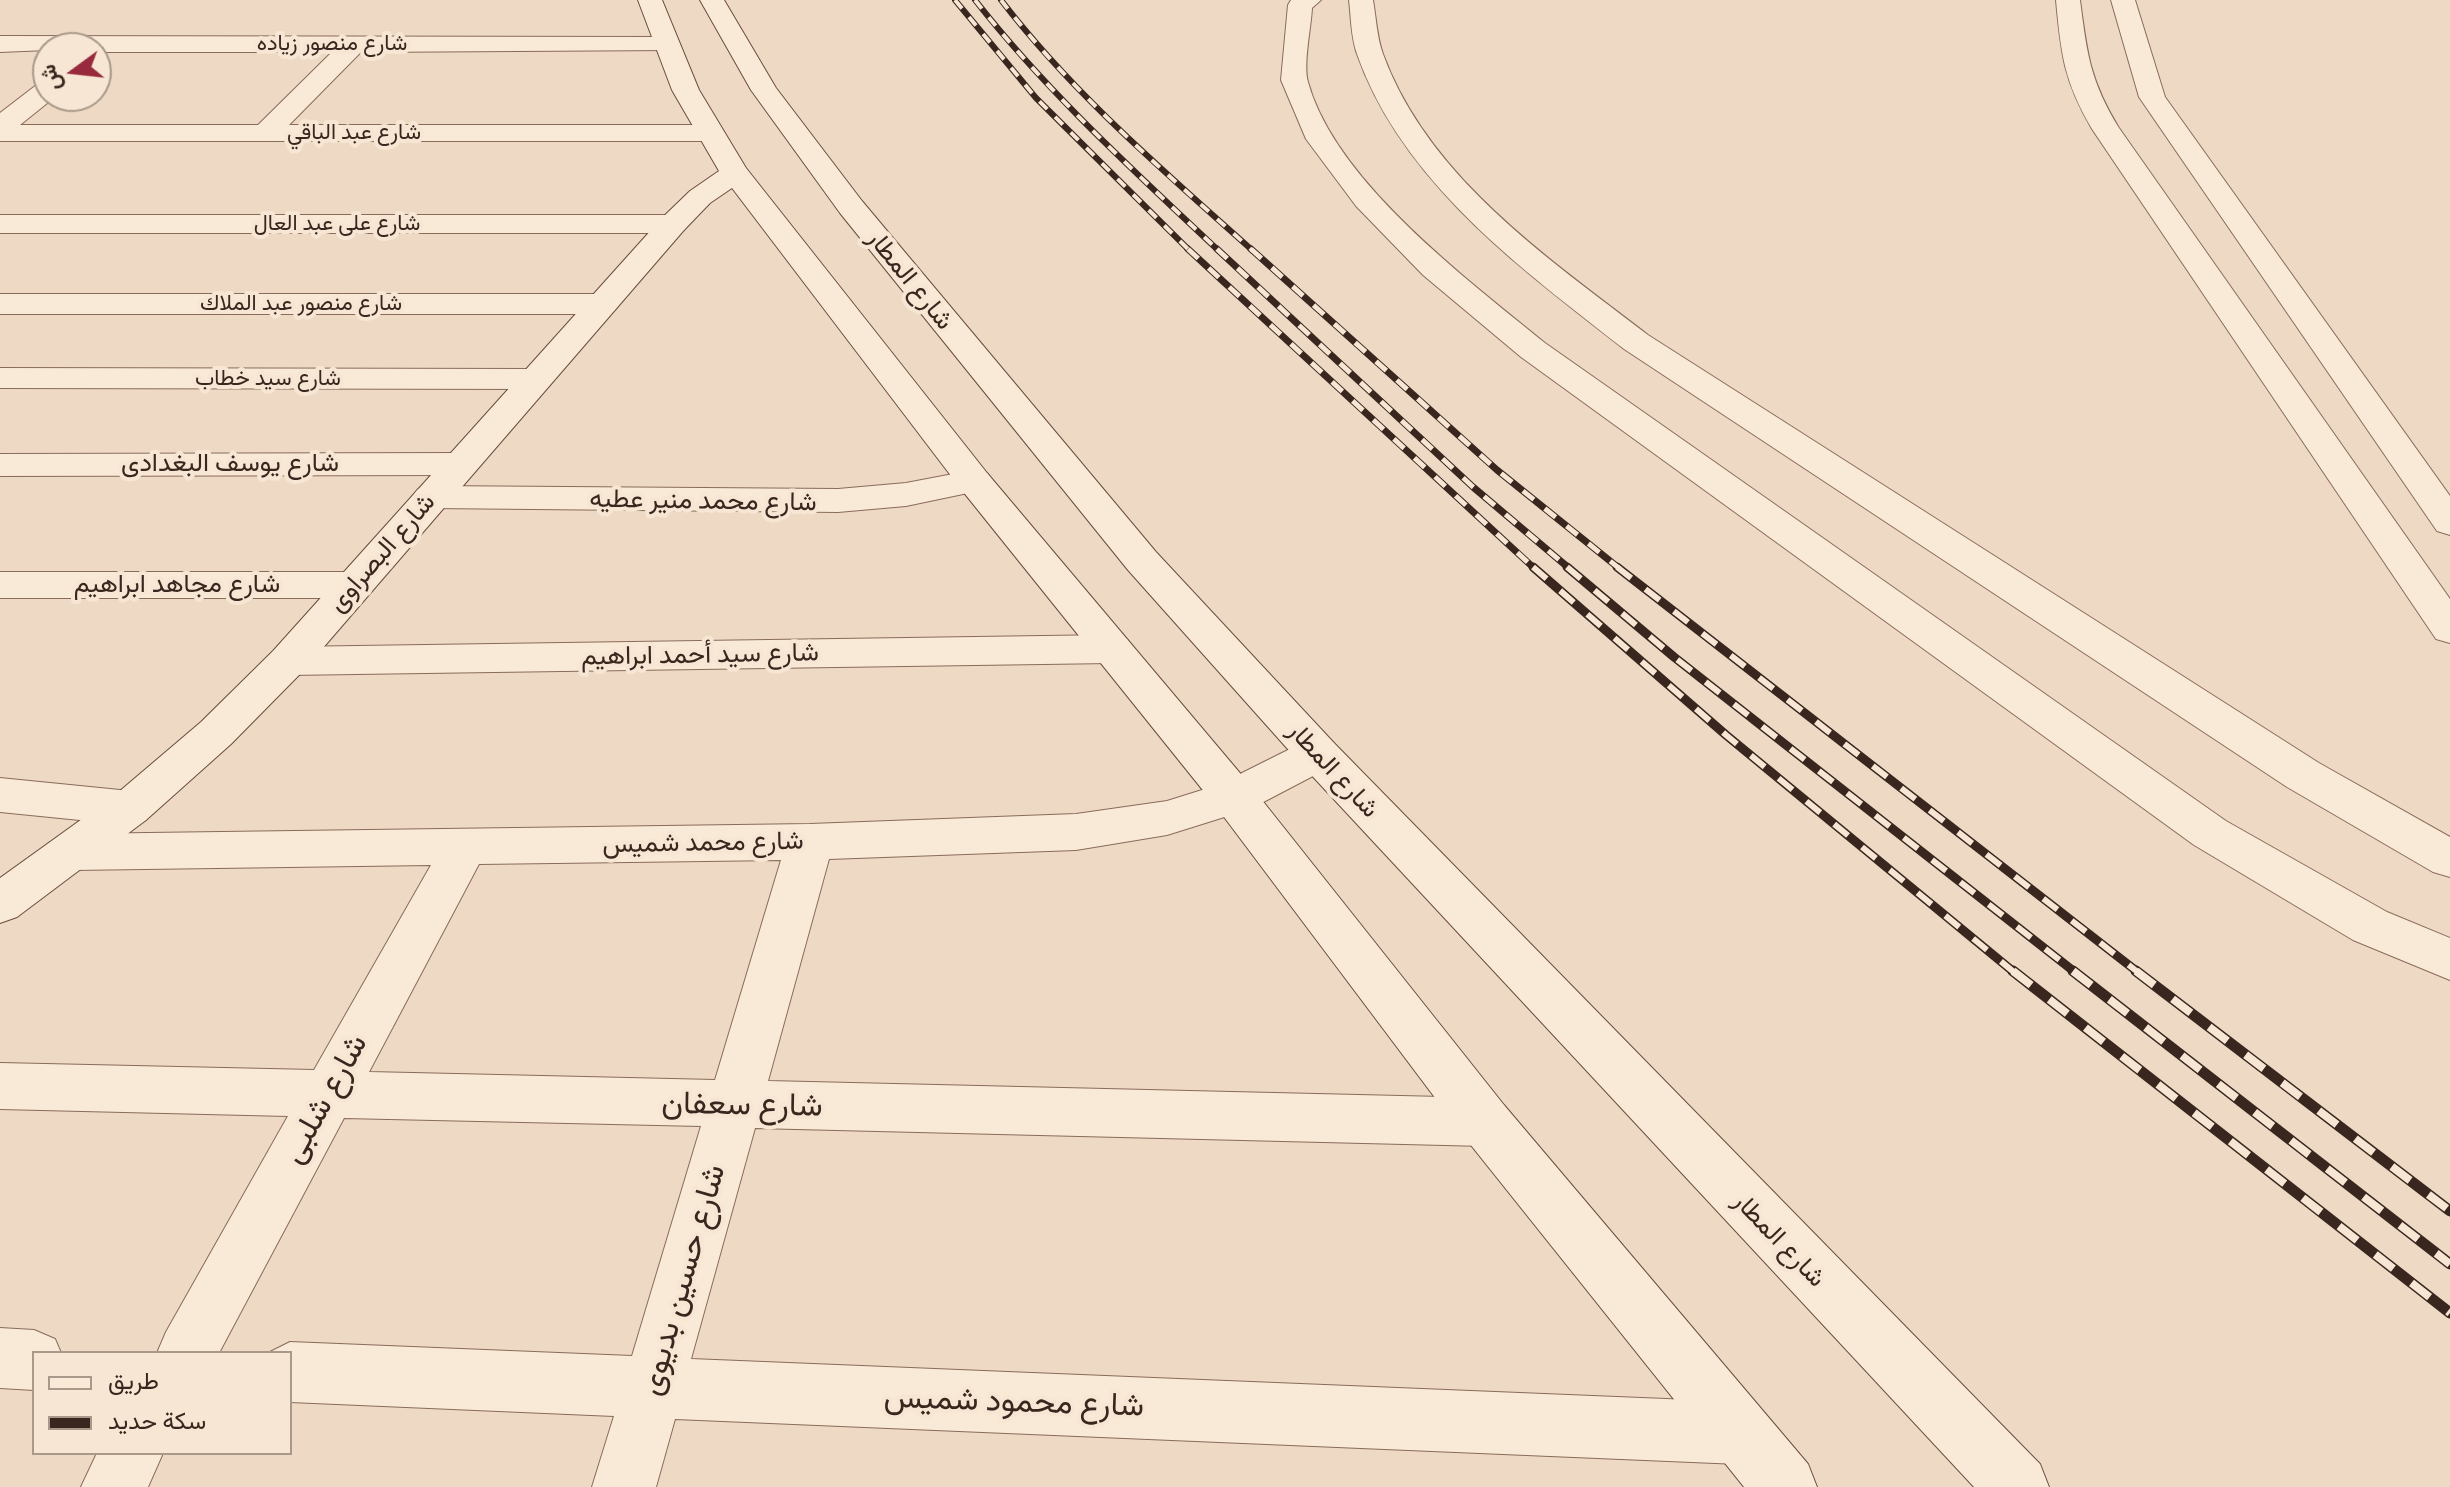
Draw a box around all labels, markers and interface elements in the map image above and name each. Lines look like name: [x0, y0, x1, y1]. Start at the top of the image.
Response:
street label: شارع منصور زياده: [257, 31, 407, 57]
north arrow: [32, 32, 112, 112]
text: ش: [34, 62, 67, 94]
street label: شارع عبد الباقي: [287, 120, 421, 146]
street label: شارع على عبد العال: [254, 211, 420, 237]
street label: شارع المطار: [860, 224, 960, 336]
street label: شارع منصور عبد الملاك: [200, 291, 402, 317]
street label: شارع سيد خطاب: [195, 366, 341, 392]
street label: شارع يوسف البغدادى: [121, 448, 339, 480]
street label: شارع محمد منير عطيه: [589, 483, 817, 519]
street label: شارع البصراوى: [322, 487, 442, 619]
street label: شارع مجاهد ابراهيم: [74, 569, 280, 601]
street label: شارع سيد أحمد ابراهيم: [581, 637, 819, 673]
street label: شارع المطار: [1281, 716, 1385, 824]
street label: شارع محمد شميس: [602, 826, 804, 860]
street label: شارع شلبى: [274, 1028, 376, 1170]
street label: شارع سعفان: [661, 1084, 823, 1126]
street label: شارع حسين بديوى: [632, 1160, 734, 1400]
street label: شارع المطار: [1726, 1186, 1832, 1294]
legend: [32, 1351, 292, 1455]
text: طريق: [108, 1366, 159, 1395]
street label: شارع محمود شميس: [883, 1378, 1145, 1426]
text: سكة حديد: [108, 1406, 206, 1435]

